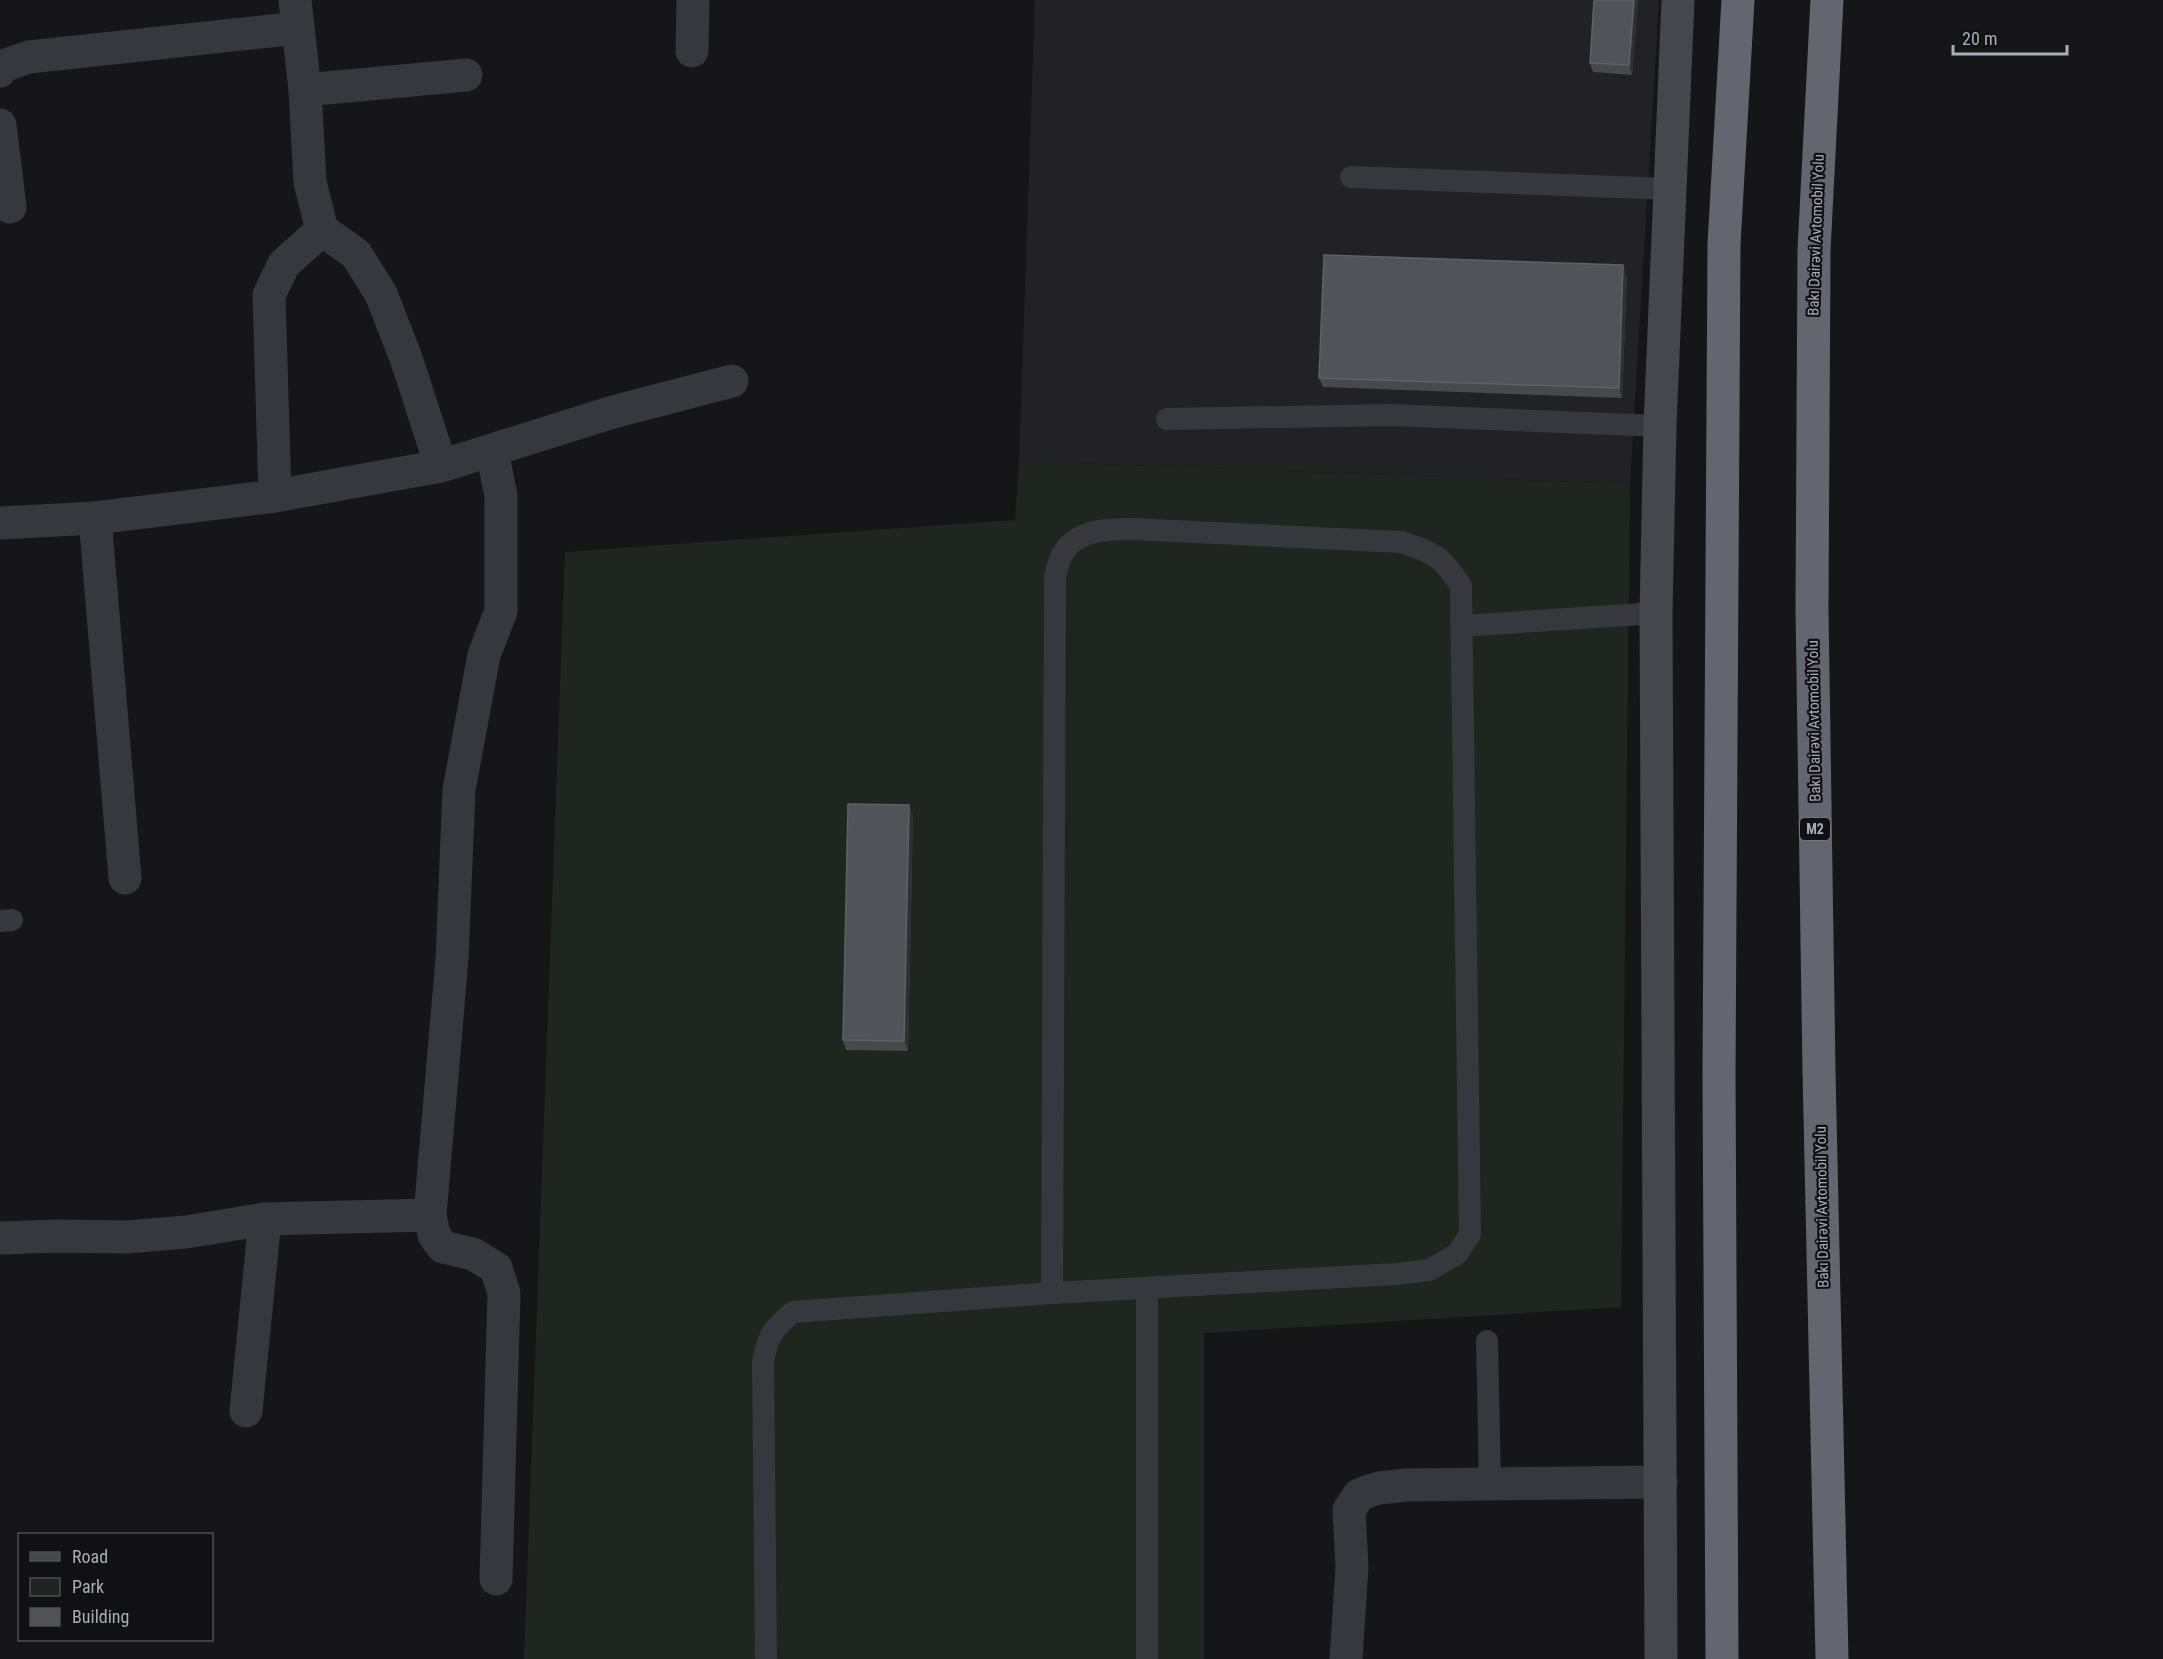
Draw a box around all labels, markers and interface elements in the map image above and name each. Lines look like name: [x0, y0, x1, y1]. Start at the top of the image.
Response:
scale bar: [1953, 18, 2067, 56]
text: 20 m: [1962, 28, 1997, 49]
street label: Bakı Dairəvi Avtomobil Yolu: [1804, 154, 1828, 316]
street label: Bakı Dairəvi Avtomobil Yolu: [1804, 640, 1824, 802]
road number: M2: [1800, 818, 1830, 840]
street label: Bakı Dairəvi Avtomobil Yolu: [1812, 1126, 1832, 1288]
legend: [18, 1533, 213, 1641]
text: Road: [72, 1546, 108, 1567]
text: Park: [72, 1576, 104, 1597]
text: Building: [72, 1606, 129, 1627]

